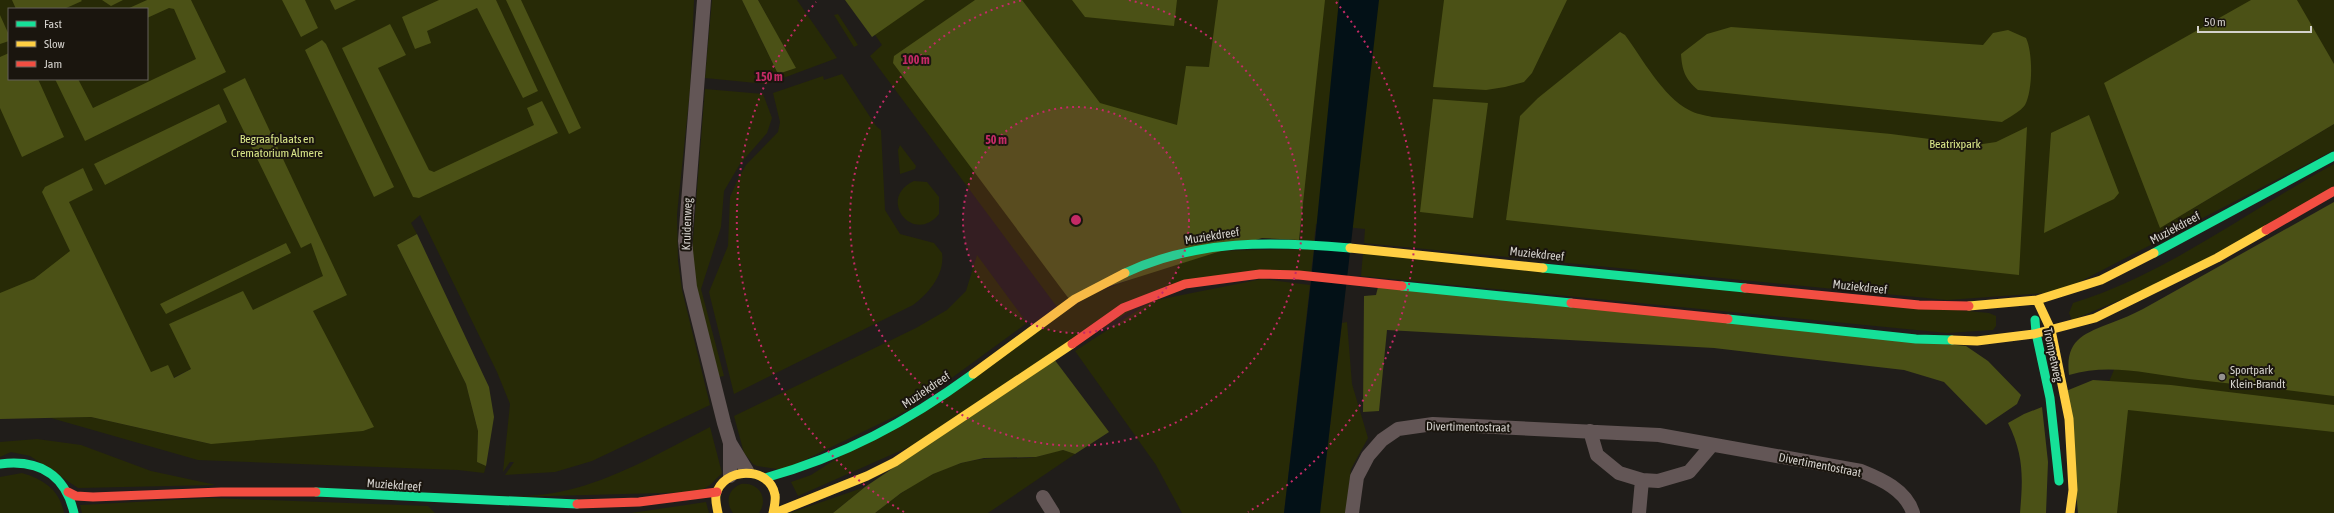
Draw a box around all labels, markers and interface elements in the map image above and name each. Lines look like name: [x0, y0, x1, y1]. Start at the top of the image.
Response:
legend: [8, 8, 148, 80]
scale bar: [2198, 8, 2311, 34]
text: 50 m: [2204, 15, 2226, 29]
text: Fast: [44, 17, 62, 31]
text: Slow: [44, 37, 65, 51]
text: 100 m: [902, 53, 930, 67]
text: Jam: [44, 57, 62, 71]
text: 150 m: [755, 70, 783, 84]
park label: Begraafplaats en Crematorium Almere: [231, 132, 323, 160]
text: 50 m: [985, 133, 1007, 147]
park label: Beatrixpark: [1929, 137, 1981, 151]
street label: Kruidenweg: [679, 197, 695, 251]
street label: Muziekdreef: [2148, 209, 2203, 247]
centre of rings: [1069, 213, 1083, 227]
street label: Muziekdreef: [1184, 225, 1241, 247]
street label: Muziekdreef: [1509, 244, 1566, 264]
street label: Muziekdreef: [1832, 277, 1889, 297]
street label: Trompetweg: [2040, 327, 2066, 384]
place label: Sportpark Klein-Brandt: [2230, 363, 2286, 391]
street label: Muziekdreef: [899, 368, 953, 411]
marker: Sportpark Klein-Brandt: [2217, 372, 2227, 382]
street label: Divertimentostraat: [1426, 419, 1511, 435]
street label: Divertimentostraat: [1777, 450, 1863, 480]
street label: Muziekdreef: [366, 476, 422, 494]

